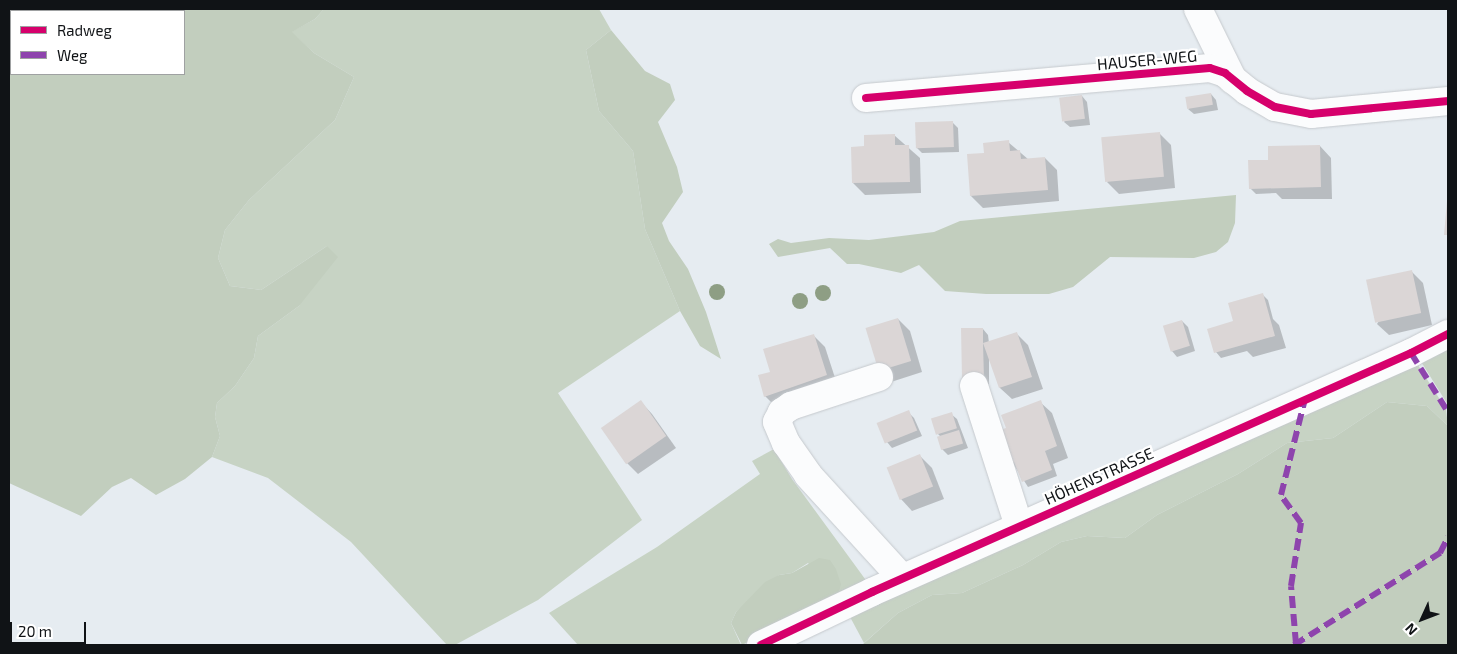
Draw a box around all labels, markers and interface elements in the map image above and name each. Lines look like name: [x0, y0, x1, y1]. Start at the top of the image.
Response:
legend: [10, 10, 185, 75]
text: Radweg: [57, 21, 112, 39]
text: Weg: [57, 46, 87, 64]
street label: HAUSER-WEG: [1096, 46, 1198, 74]
street label: HÖHENSTRASSE: [1042, 443, 1156, 509]
north arrow: [1397, 594, 1447, 644]
scale bar: [12, 612, 89, 644]
text: N: [1401, 620, 1420, 639]
text: 20 m: [18, 622, 52, 640]

